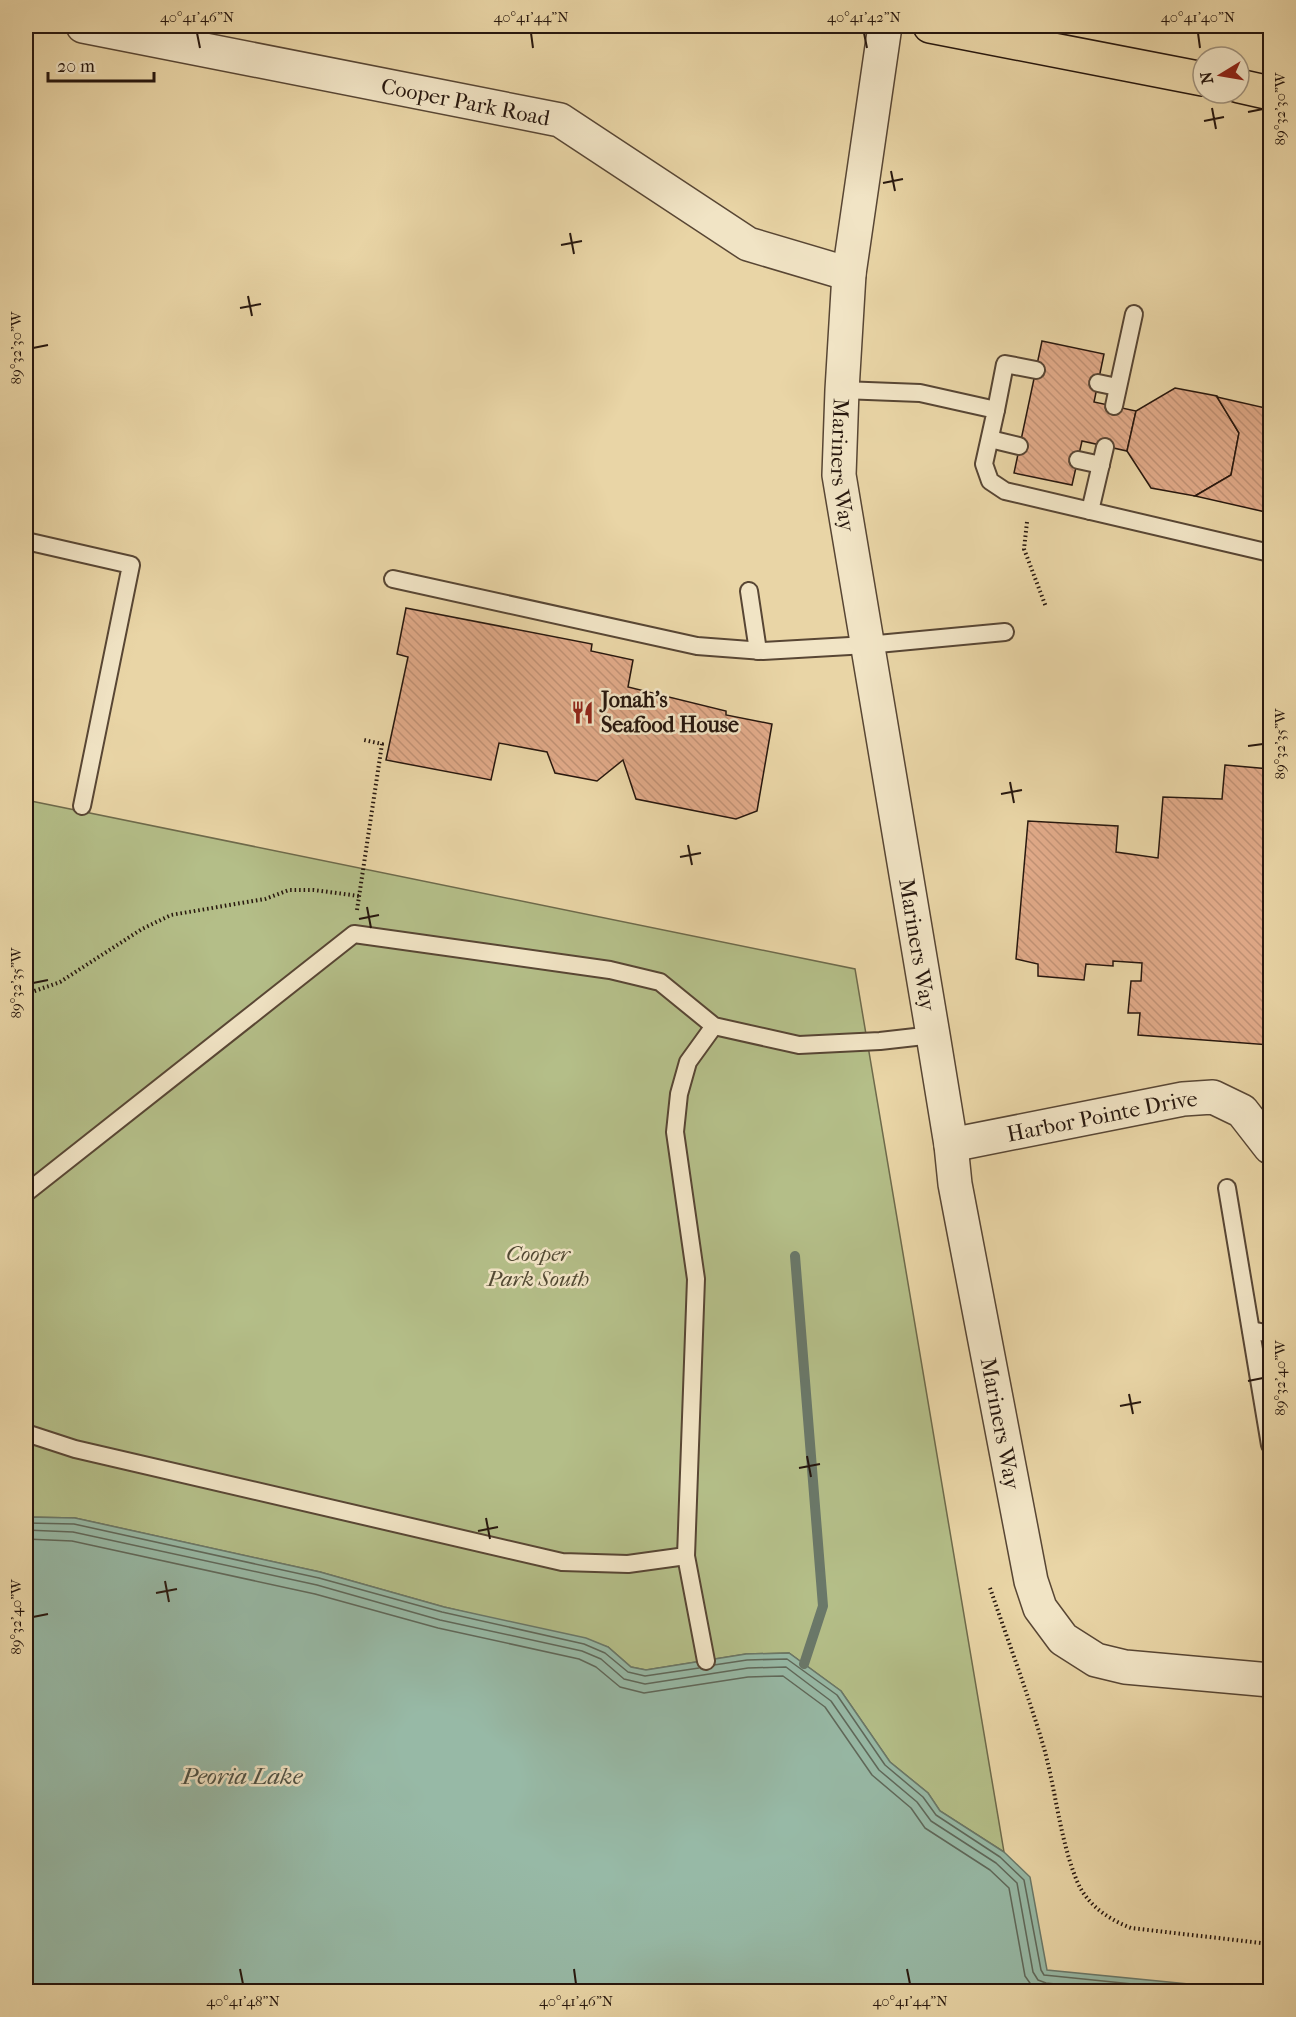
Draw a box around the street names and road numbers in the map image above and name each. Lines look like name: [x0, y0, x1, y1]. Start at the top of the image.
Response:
street label: Cooper Park Road: [379, 73, 553, 132]
street label: Mariners Way: [825, 398, 860, 535]
street label: Mariners Way: [893, 877, 941, 1014]
street label: Harbor Pointe Drive: [1005, 1086, 1198, 1148]
street label: Mariners Way: [974, 1355, 1025, 1493]

